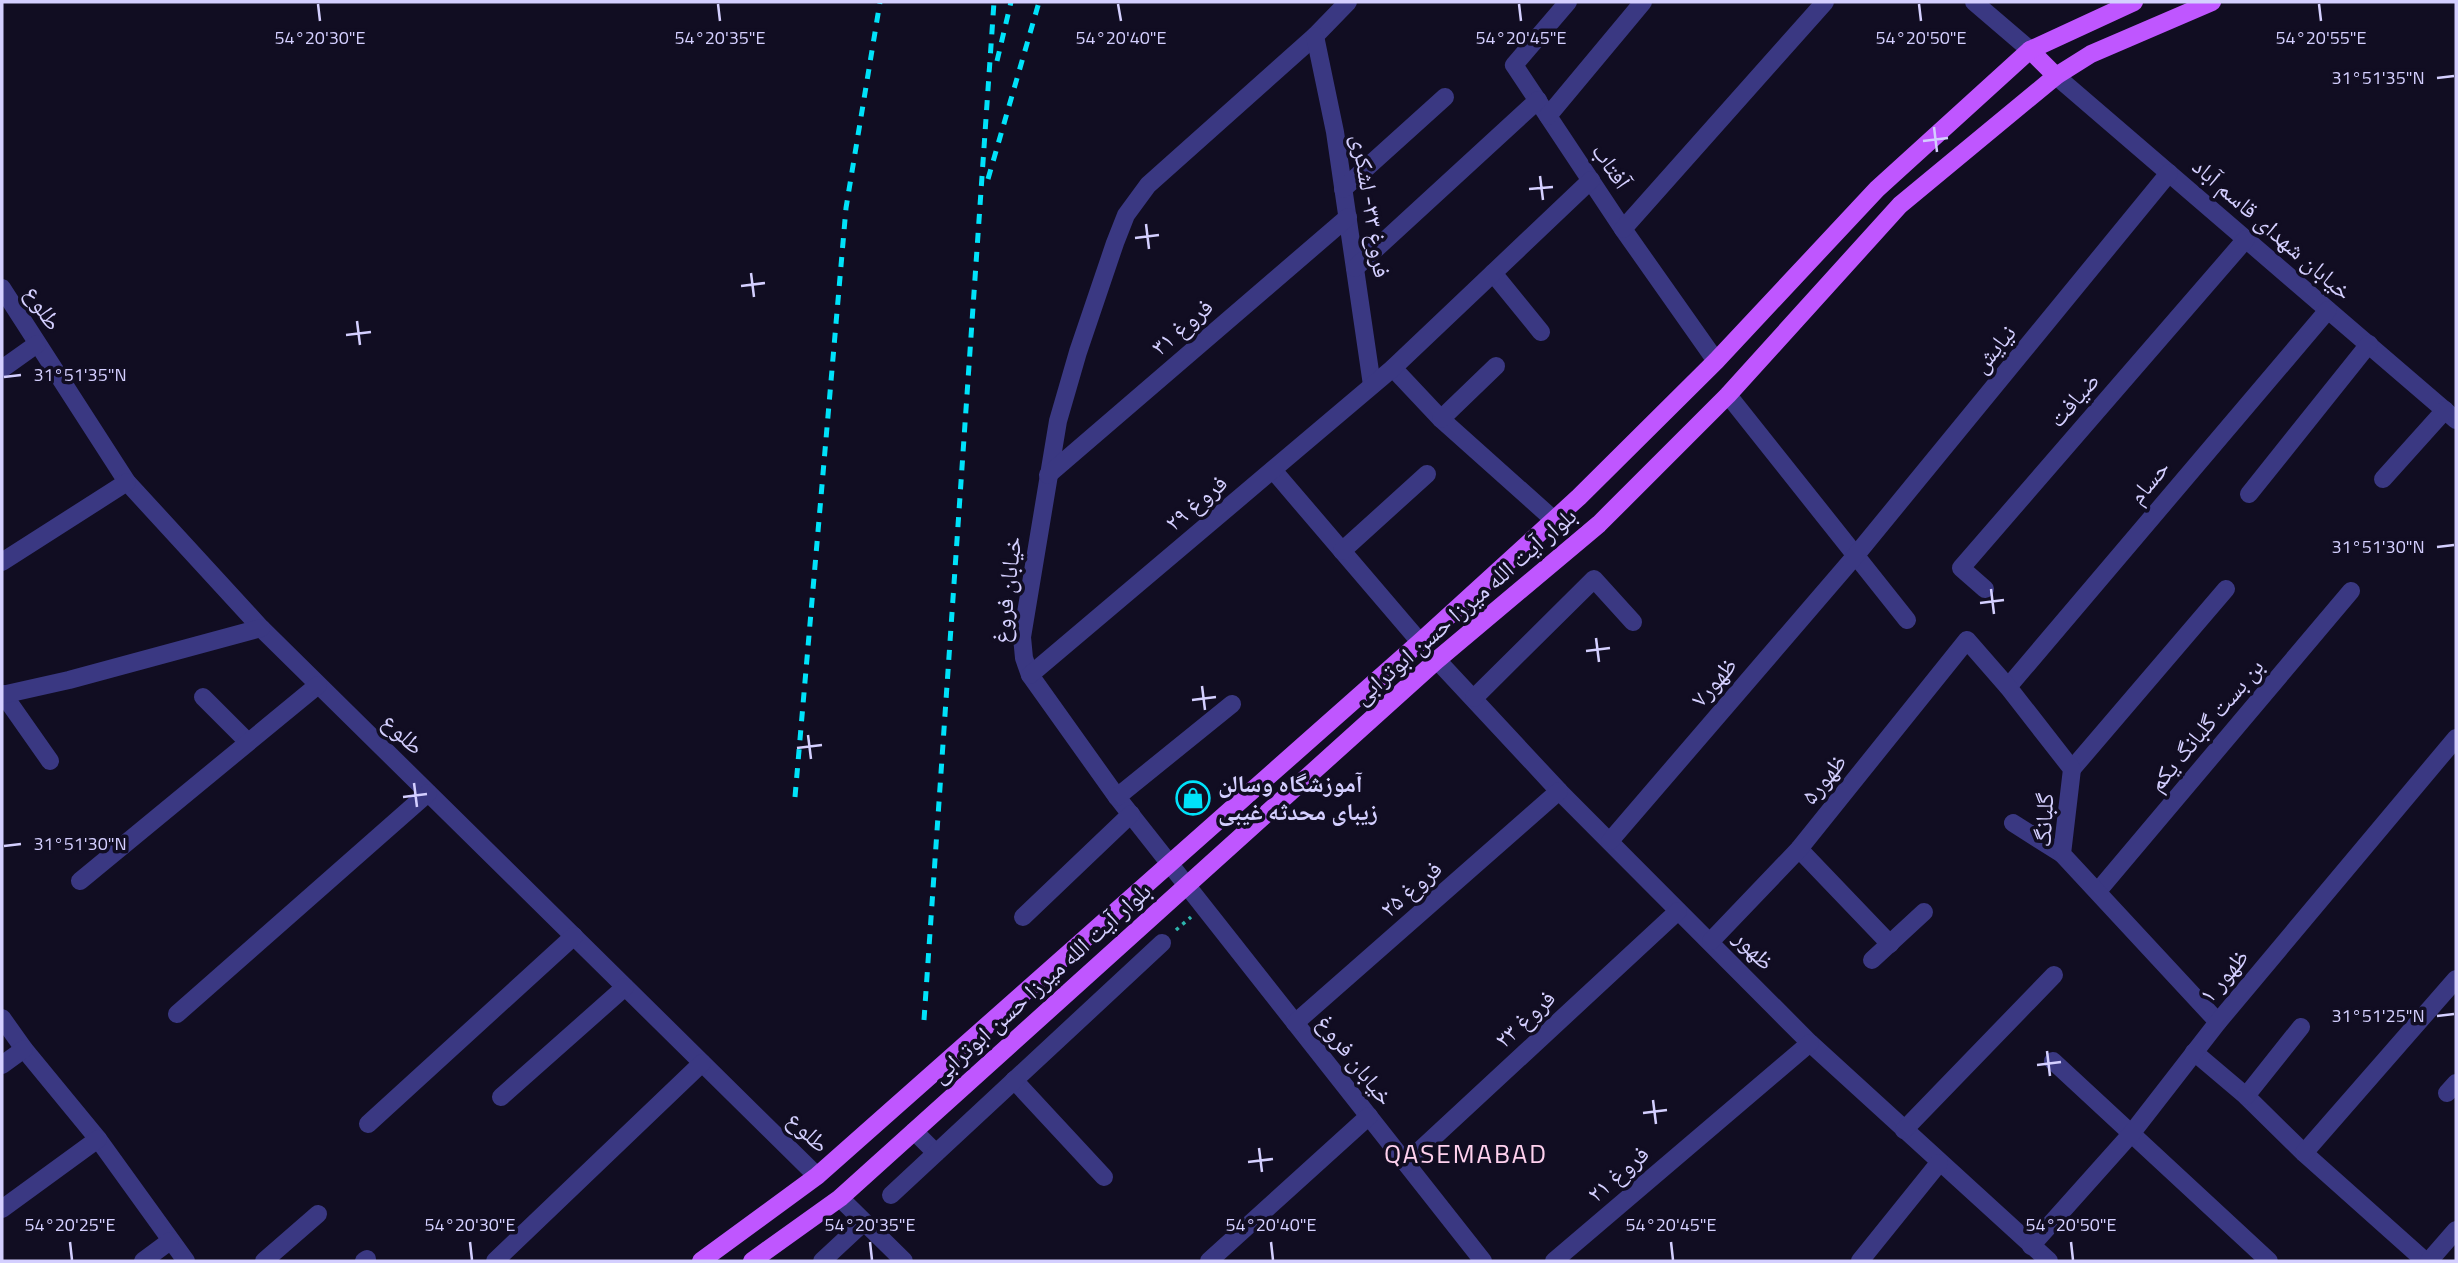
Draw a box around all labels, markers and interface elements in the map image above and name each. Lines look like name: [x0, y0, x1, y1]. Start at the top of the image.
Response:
text: 54°20'30"E: [275, 24, 366, 51]
text: 54°20'35"E: [675, 24, 766, 51]
text: 54°20'40"E: [1076, 24, 1167, 51]
text: 54°20'45"E: [1476, 24, 1567, 51]
text: 54°20'50"E: [1876, 24, 1967, 51]
text: 54°20'55"E: [2276, 24, 2367, 51]
text: 31°51'35"N: [2331, 64, 2425, 91]
street label: فروغ ۳۳- لشکری: [1343, 132, 1401, 280]
street label: آفتاب: [1583, 135, 1641, 197]
street label: خیابان شهدای قاسم آباد: [2184, 148, 2361, 308]
street label: طلوع: [16, 278, 72, 337]
street label: فروغ ۳۱: [1142, 289, 1220, 364]
street label: نيايش: [1962, 316, 2024, 381]
text: 31°51'35"N: [33, 361, 127, 388]
street label: ضیافت: [2039, 364, 2108, 435]
street label: حسام: [2119, 451, 2178, 512]
street label: فروغ ۲۹: [1156, 465, 1235, 539]
street label: بلوار آیت الله میرزا حسن ابوترابی: [1345, 498, 1584, 713]
text: 31°51'30"N: [2331, 533, 2425, 560]
street label: خیابان فروغ: [982, 534, 1030, 645]
street label: ظهور۷: [1681, 648, 1745, 714]
street label: بن بست گلبانگ یکم: [2139, 650, 2272, 799]
street label: طلوع: [374, 704, 433, 763]
street label: ظهور۵: [1792, 745, 1855, 812]
place label: آموزشگاه وسالن زیبای محدثه غیبی: [1218, 765, 1378, 829]
shop icon: آموزشگاه وسالن زیبای محدثه غیبی: [1174, 779, 1212, 817]
street label: گلبانگ: [2024, 792, 2062, 848]
text: 31°51'30"N: [33, 830, 127, 857]
street label: فروغ ۲۵: [1371, 851, 1449, 926]
street label: بلوار آیت الله میرزا حسن ابوترابی: [922, 873, 1159, 1091]
street label: ظهور: [1725, 920, 1783, 978]
street label: ظهور ۱: [2190, 940, 2257, 1011]
street label: فروغ ۲۳: [1486, 980, 1563, 1056]
text: 31°51'25"N: [2331, 1002, 2425, 1029]
street label: خیابان فروغ: [1309, 1006, 1403, 1113]
street label: طلوع: [779, 1102, 838, 1161]
district label: QASEMABAD: [1384, 1134, 1548, 1173]
street label: فروغ ۲۱: [1578, 1136, 1656, 1211]
text: 54°20'25"E: [25, 1211, 116, 1238]
text: 54°20'30"E: [425, 1211, 516, 1238]
text: 54°20'35"E: [825, 1211, 916, 1238]
text: 54°20'40"E: [1226, 1211, 1317, 1238]
text: 54°20'45"E: [1626, 1211, 1717, 1238]
text: 54°20'50"E: [2026, 1211, 2117, 1238]

